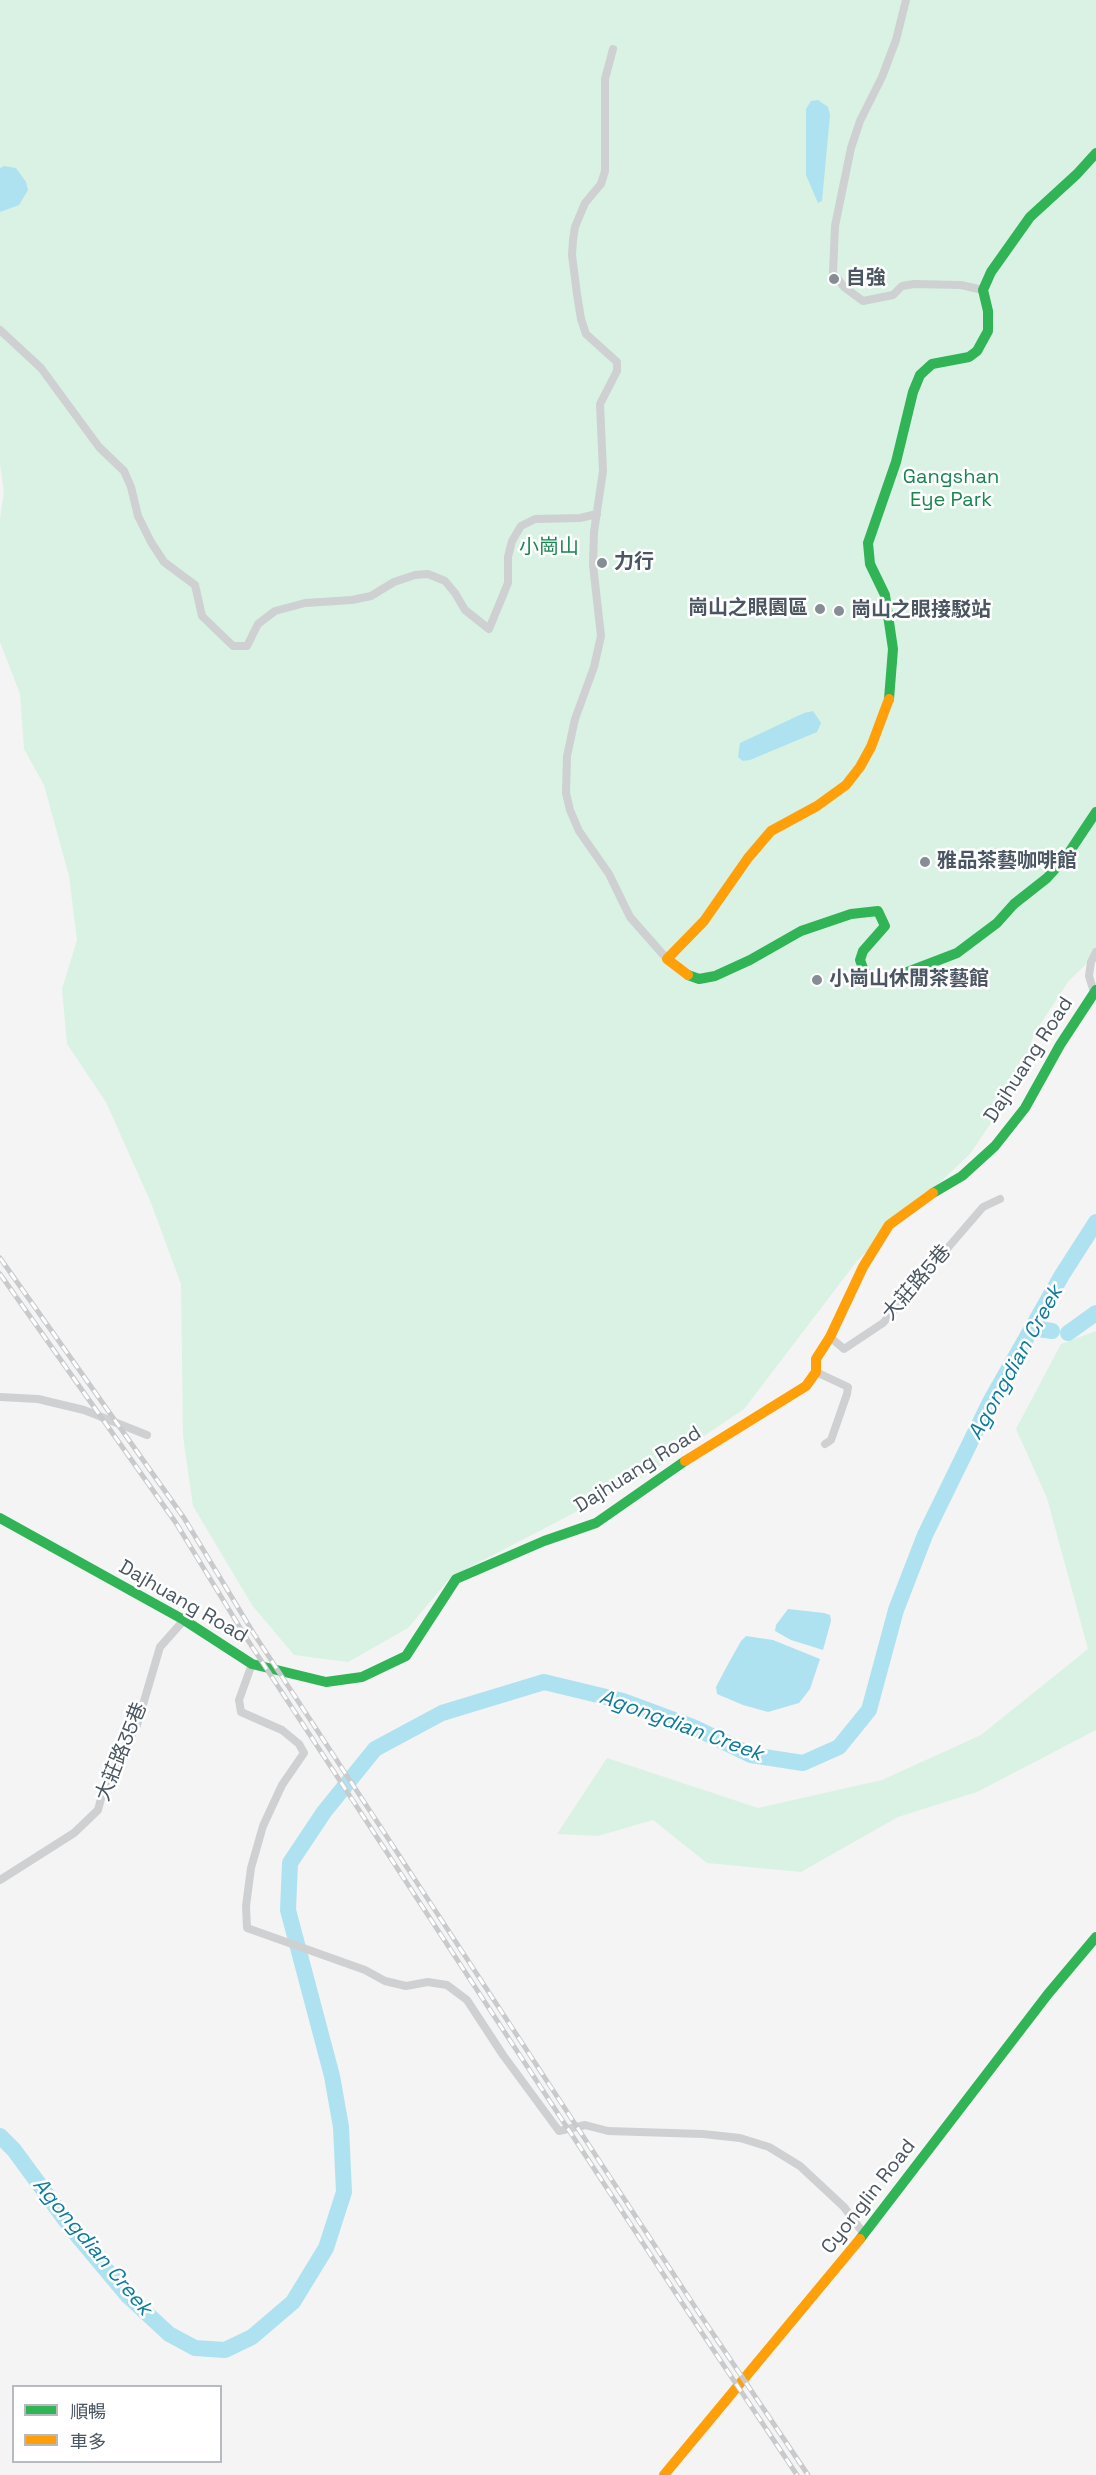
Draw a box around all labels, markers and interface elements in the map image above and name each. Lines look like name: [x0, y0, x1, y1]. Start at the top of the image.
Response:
place label: 自強: [846, 267, 886, 291]
marker: 自強: [827, 272, 841, 286]
park label: Gangshan Eye Park: [903, 466, 999, 513]
park label: 小崗山: [519, 536, 579, 560]
place label: 力行: [614, 551, 654, 575]
marker: 力行: [595, 556, 609, 570]
place label: 崗山之眼園區: [688, 597, 808, 621]
place label: 崗山之眼接駁站: [851, 599, 991, 623]
marker: 崗山之眼園區: [813, 602, 827, 616]
marker: 崗山之眼接駁站: [832, 604, 846, 618]
place label: 雅品茶藝咖啡館: [937, 850, 1077, 874]
marker: 雅品茶藝咖啡館: [918, 855, 932, 869]
place label: 小崗山休閒茶藝館: [829, 968, 989, 992]
marker: 小崗山休閒茶藝館: [810, 973, 824, 987]
street label: Dajhuang Road: [979, 993, 1079, 1127]
street label: 大莊路5巷: [878, 1240, 956, 1326]
water label: Agongdian Creek: [963, 1282, 1069, 1444]
street label: Dajhuang Road: [570, 1421, 706, 1519]
street label: Dajhuang Road: [114, 1555, 252, 1649]
water label: Agongdian Creek: [596, 1685, 766, 1767]
street label: 大莊路35巷: [91, 1699, 153, 1805]
street label: Cyonglin Road: [817, 2135, 921, 2259]
water label: Agongdian Creek: [27, 2173, 157, 2321]
legend: [12, 2385, 222, 2463]
text: 順暢: [70, 2400, 106, 2423]
text: 車多: [70, 2430, 106, 2453]

